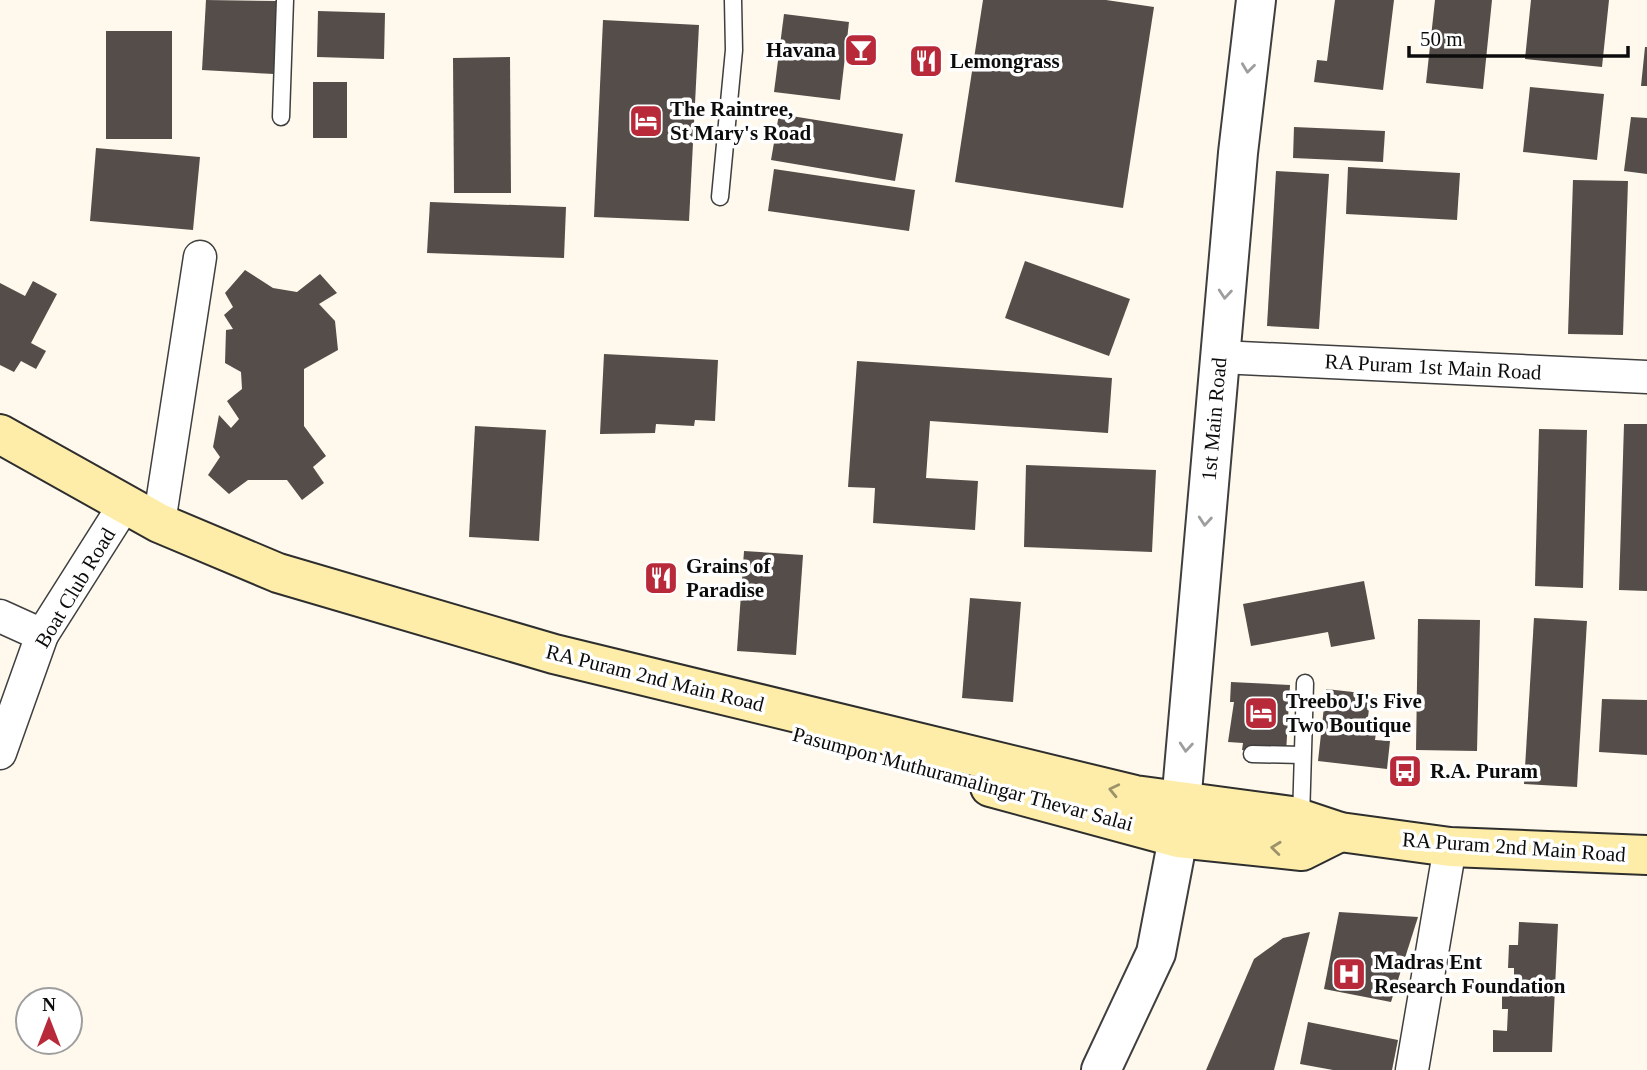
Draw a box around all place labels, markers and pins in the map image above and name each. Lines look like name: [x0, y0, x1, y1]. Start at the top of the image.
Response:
bar icon: Havana: [842, 31, 880, 69]
place label: Havana: [766, 38, 836, 62]
restaurant icon: Lemongrass: [907, 42, 945, 80]
place label: Lemongrass: [950, 49, 1060, 73]
place label: The Raintree, St Mary's Road: [670, 97, 811, 145]
hotel icon: The Raintree, St Mary's Road: [627, 102, 665, 140]
place label: Grains of Paradise: [686, 554, 772, 602]
restaurant icon: Grains of Paradise: [642, 559, 680, 597]
place label: Treebo J's Five Two Boutique: [1286, 689, 1422, 737]
hotel icon: Treebo J's Five Two Boutique: [1242, 694, 1280, 732]
bus stop icon: R.A. Puram: [1386, 752, 1424, 790]
place label: R.A. Puram: [1430, 759, 1538, 783]
place label: Madras Ent Research Foundation: [1374, 950, 1566, 998]
hospital icon: Madras Ent Research Foundation: [1330, 955, 1368, 993]

